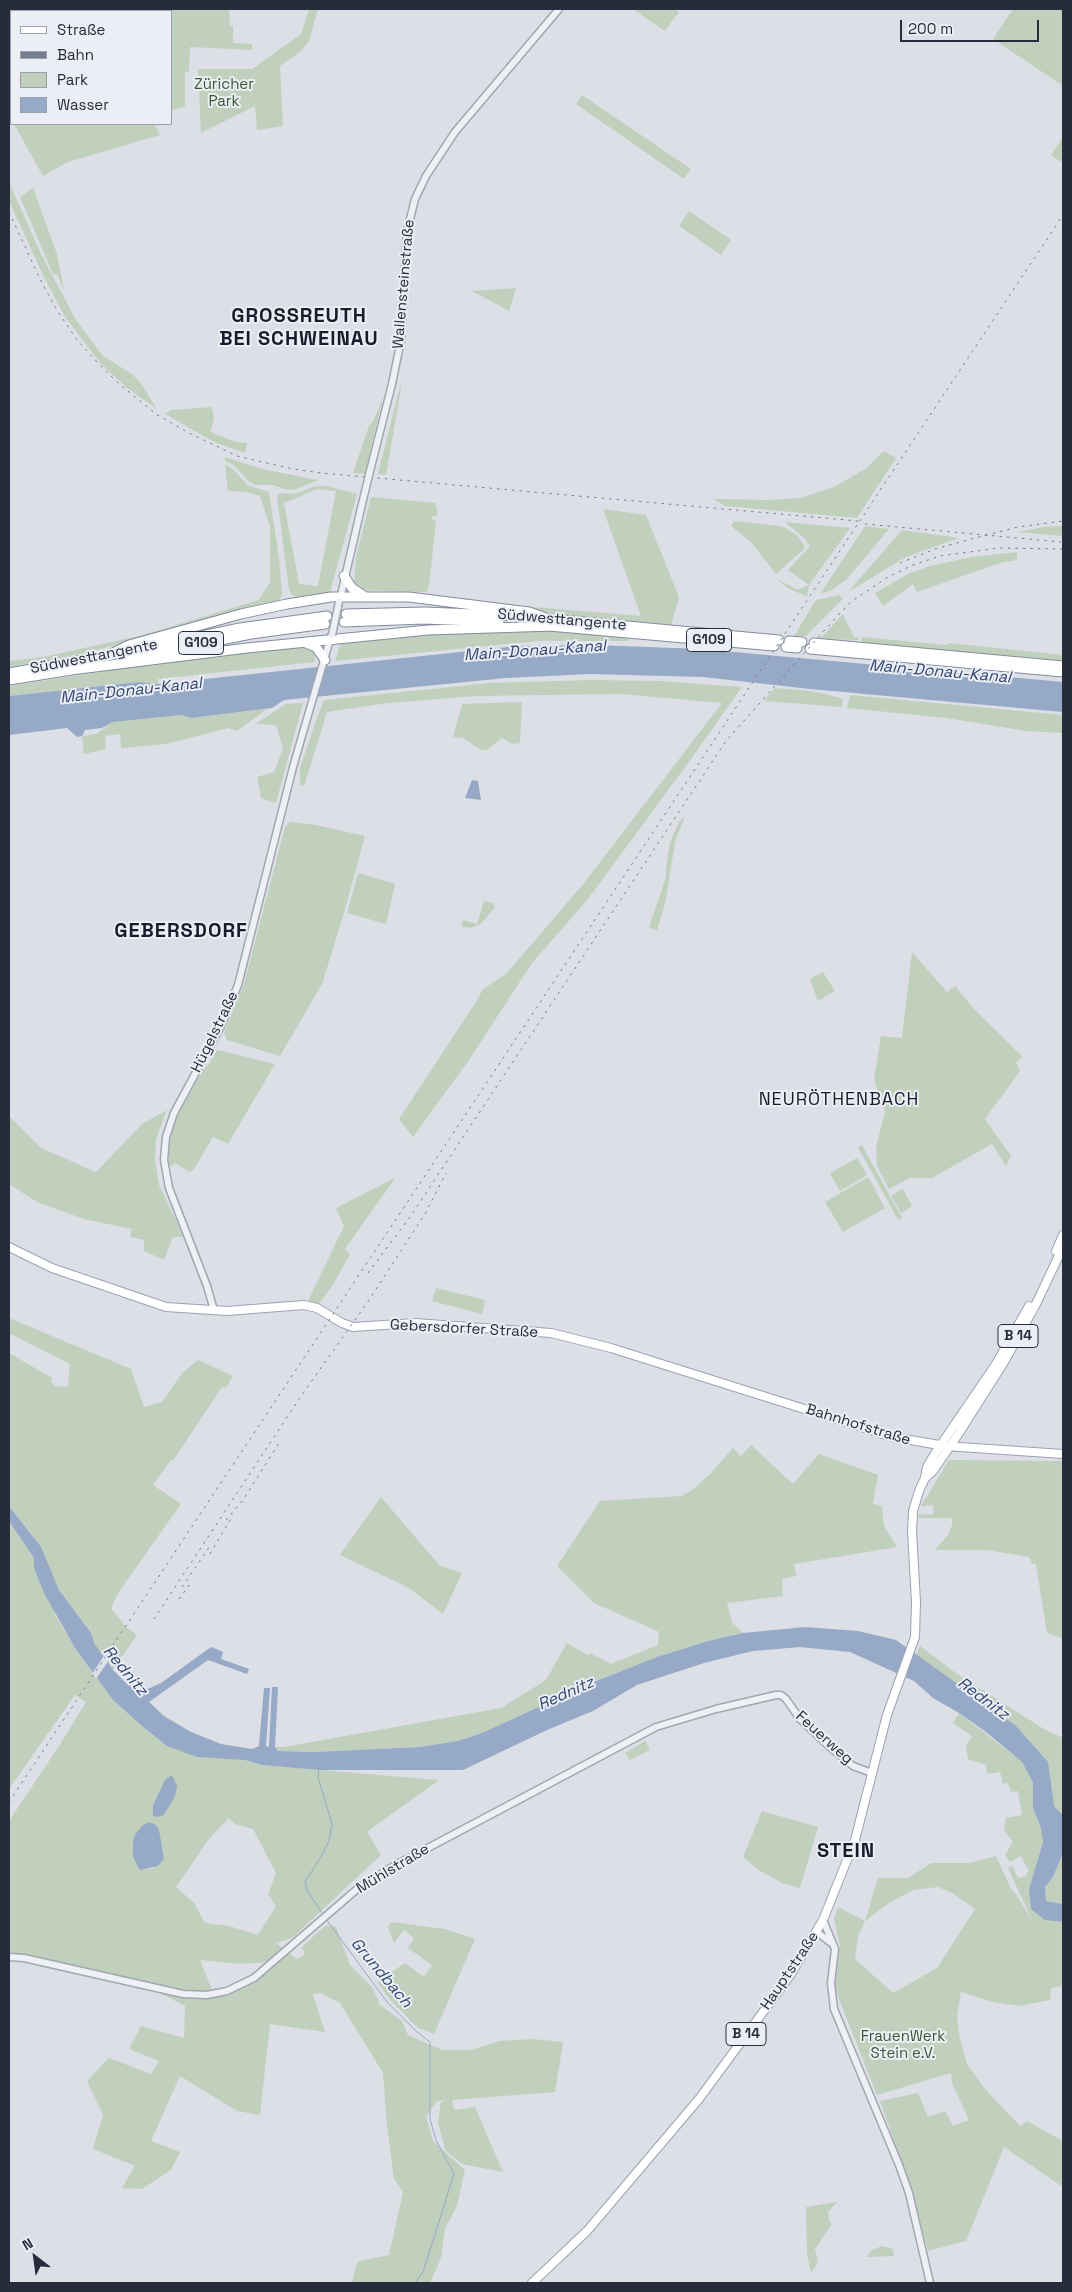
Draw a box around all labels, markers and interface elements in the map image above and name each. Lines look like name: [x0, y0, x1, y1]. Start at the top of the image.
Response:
legend: [10, 10, 172, 125]
scale bar: [902, 10, 1041, 42]
text: 200 m: [908, 19, 953, 38]
text: Straße: [57, 20, 105, 39]
text: Bahn: [57, 45, 94, 64]
text: Park: [57, 70, 88, 89]
park label: Züricher Park: [194, 76, 254, 111]
text: Wasser: [57, 95, 109, 114]
street label: Wallensteinstraße: [389, 218, 419, 350]
district label: GROSSREUTH BEI SCHWEINAU: [218, 305, 380, 352]
street label: Südwesttangente: [497, 605, 627, 635]
road number: G109: [686, 628, 732, 652]
road number: G109: [178, 632, 224, 654]
street label: Südwesttangente: [29, 636, 159, 678]
water label: Main-Donau-Kanal: [463, 636, 607, 666]
water label: Main-Donau-Kanal: [868, 656, 1012, 688]
water label: Main-Donau-Kanal: [59, 674, 203, 708]
district label: GEBERSDORF: [113, 920, 249, 944]
street label: Hügelstraße: [188, 988, 242, 1076]
district label: NEURÖTHENBACH: [757, 1089, 921, 1111]
street label: Gebersdorfer Straße: [389, 1316, 539, 1342]
road number: B 14: [998, 1324, 1038, 1348]
street label: Bahnhofstraße: [803, 1401, 913, 1449]
water label: Rednitz: [99, 1642, 151, 1700]
water label: Rednitz: [535, 1673, 597, 1715]
water label: Rednitz: [954, 1673, 1012, 1725]
street label: Feuerweg: [792, 1708, 856, 1768]
street label: Mühlstraße: [353, 1840, 433, 1898]
district label: STEIN: [816, 1840, 876, 1864]
street label: Hauptstraße: [757, 1928, 823, 2014]
water label: Grundbach: [346, 1934, 416, 2012]
road number: B 14: [726, 2022, 766, 2046]
park label: FrauenWerk Stein e.V.: [861, 2028, 945, 2063]
north arrow: [10, 2232, 60, 2282]
text: N: [19, 2234, 36, 2254]

